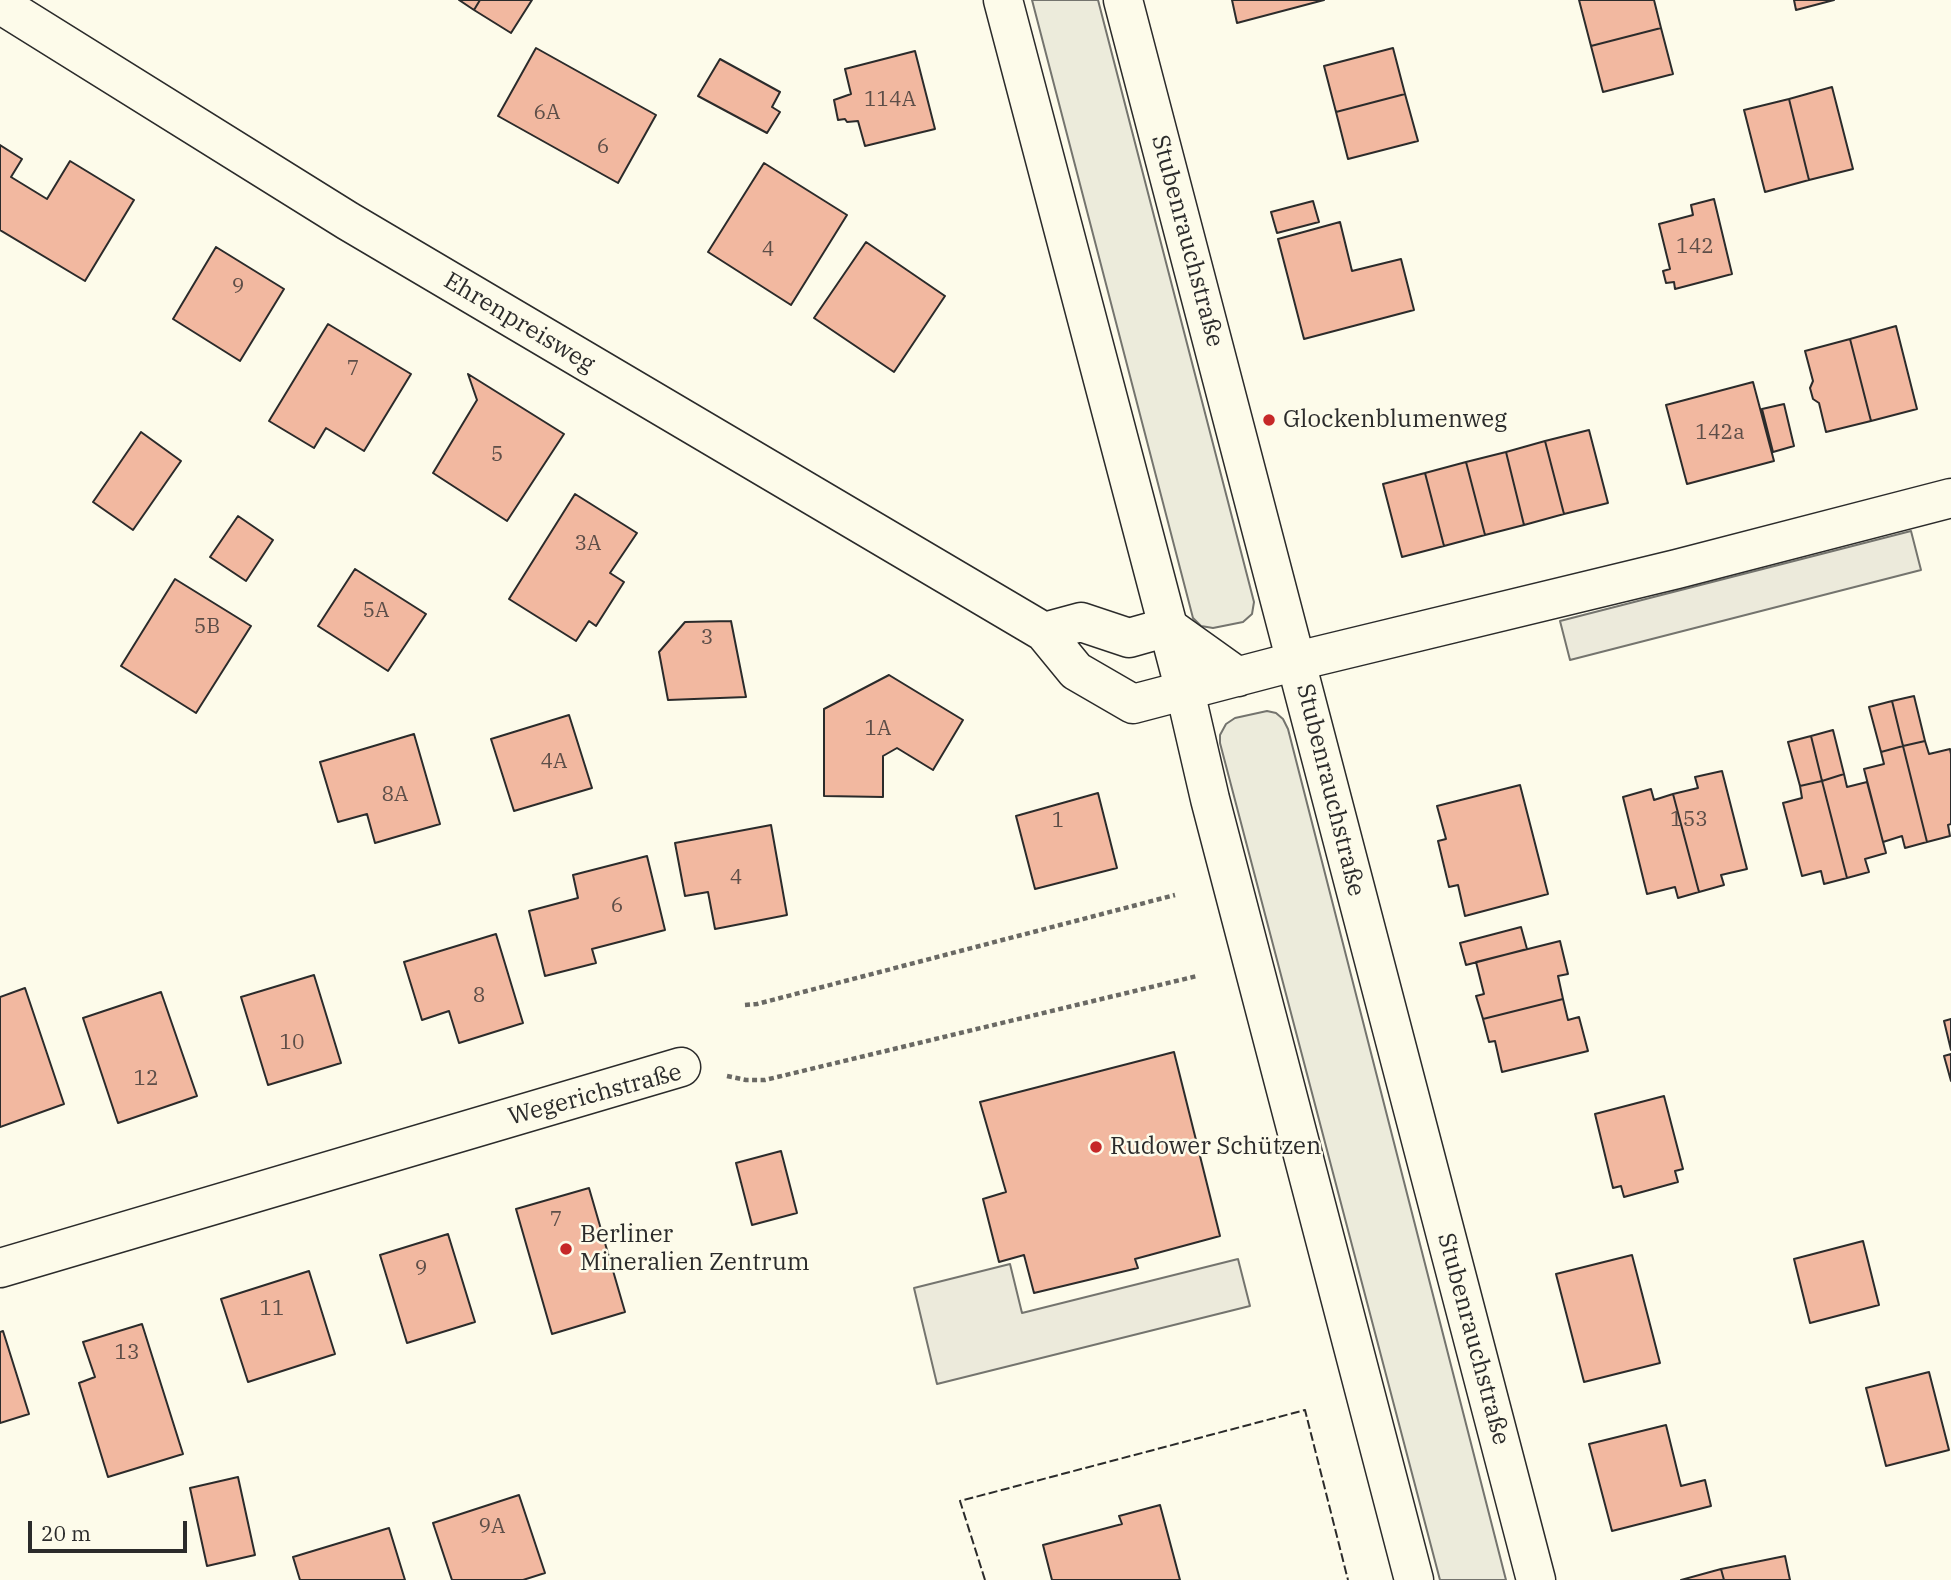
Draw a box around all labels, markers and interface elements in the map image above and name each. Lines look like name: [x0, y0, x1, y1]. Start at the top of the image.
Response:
house number: 114A: [864, 87, 916, 113]
house number: 6A: [533, 100, 561, 126]
street label: Stubenrauchstraße: [1145, 132, 1229, 350]
house number: 6: [597, 134, 609, 160]
house number: 142: [1676, 234, 1714, 260]
house number: 4: [762, 237, 774, 263]
street label: Ehrenpreisweg: [438, 267, 600, 379]
house number: 9: [232, 274, 244, 300]
house number: 7: [347, 356, 359, 382]
place label: Glockenblumenweg: [1283, 406, 1507, 434]
marker: Glockenblumenweg: [1261, 412, 1277, 428]
house number: 142a: [1695, 420, 1745, 446]
house number: 5: [491, 442, 503, 468]
house number: 3A: [574, 531, 602, 557]
house number: 5A: [362, 598, 390, 624]
house number: 5B: [194, 614, 220, 640]
house number: 3: [701, 625, 713, 651]
street label: Stubenrauchstraße: [1290, 681, 1370, 899]
house number: 1A: [864, 716, 892, 742]
house number: 4A: [540, 749, 568, 775]
house number: 8A: [381, 782, 409, 808]
house number: 153: [1670, 807, 1708, 833]
house number: 1: [1052, 808, 1064, 834]
house number: 4: [730, 865, 742, 891]
house number: 6: [611, 893, 623, 919]
house number: 8: [473, 983, 485, 1009]
house number: 10: [279, 1030, 305, 1056]
street label: Wegerichstraße: [505, 1058, 685, 1132]
house number: 12: [133, 1066, 159, 1092]
place label: Rudower Schützen: [1110, 1133, 1321, 1161]
marker: Rudower Schützen: [1088, 1139, 1104, 1155]
house number: 7: [550, 1207, 562, 1233]
place label: Berliner Mineralien Zentrum: [580, 1221, 810, 1277]
street label: Stubenrauchstraße: [1431, 1230, 1515, 1448]
marker: Berliner Mineralien Zentrum: [558, 1241, 574, 1257]
house number: 9: [415, 1256, 427, 1282]
house number: 11: [259, 1296, 285, 1322]
house number: 13: [114, 1340, 140, 1366]
scale bar: [32, 1506, 191, 1550]
house number: 9A: [478, 1514, 506, 1540]
text: 20 m: [41, 1519, 91, 1547]

